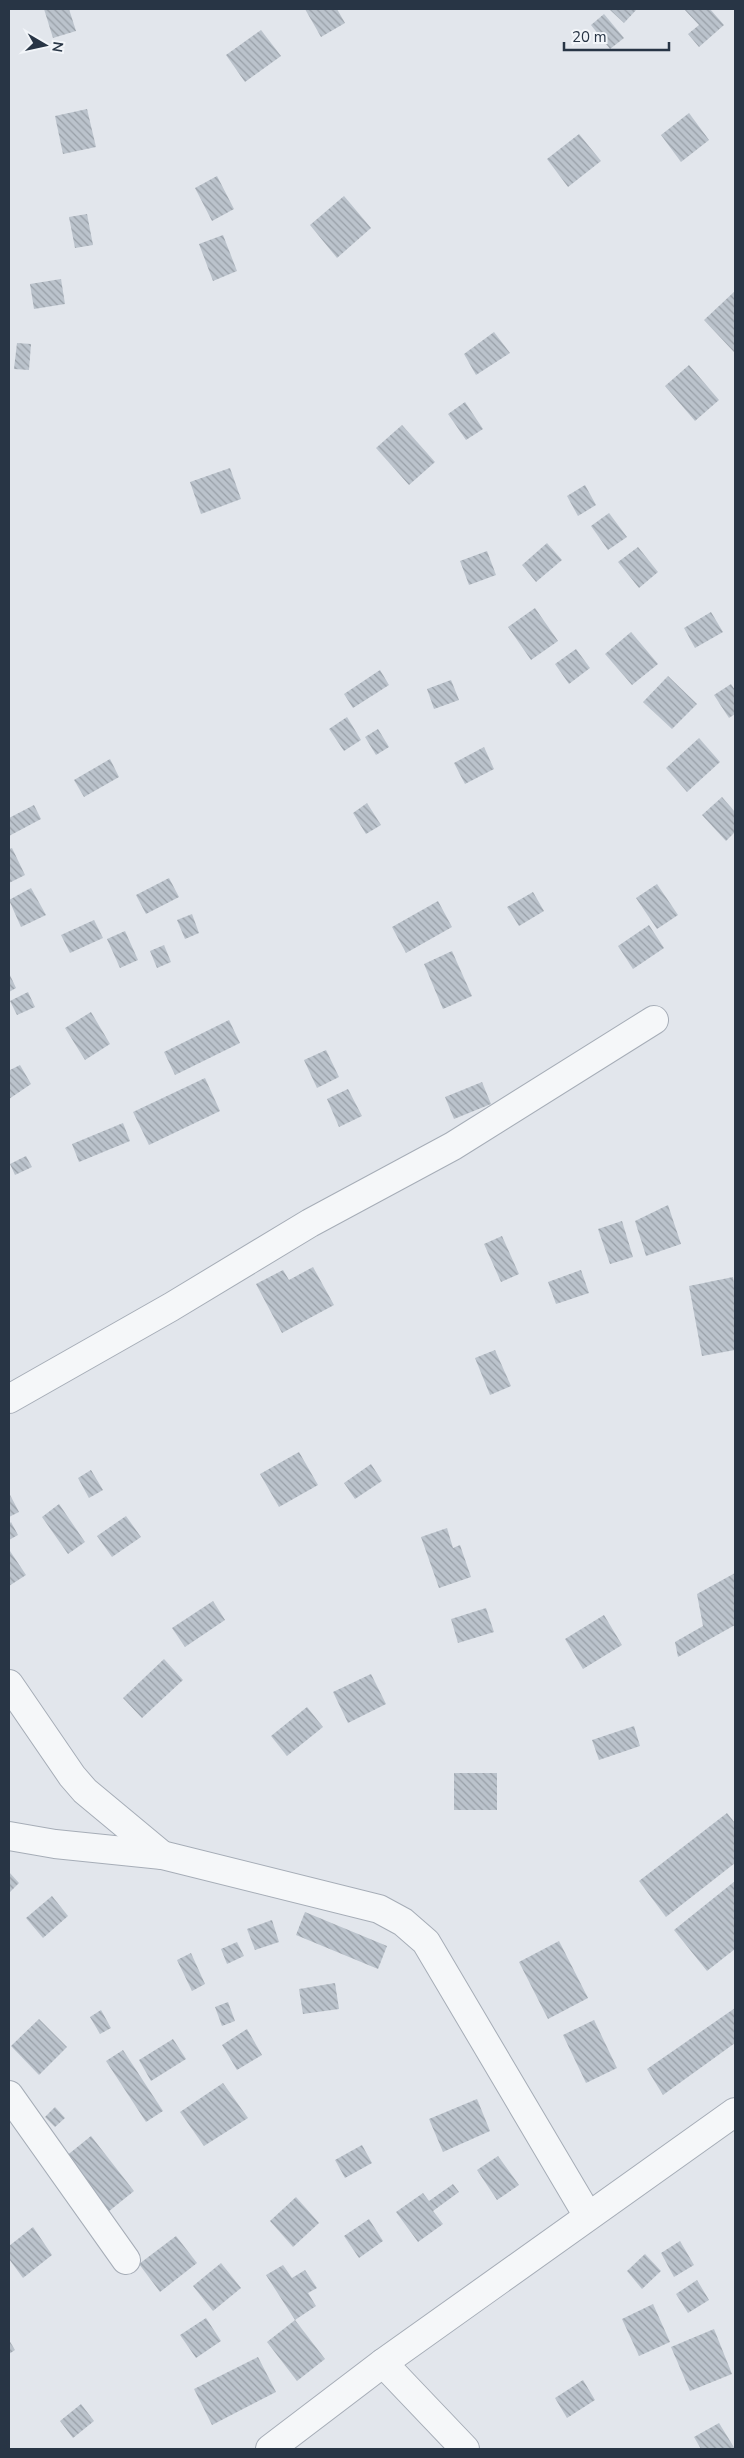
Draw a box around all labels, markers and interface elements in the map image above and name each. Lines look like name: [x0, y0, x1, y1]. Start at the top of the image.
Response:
north arrow: [20, 20, 70, 70]
scale bar: [564, 20, 669, 52]
text: 20 m: [572, 27, 607, 47]
text: N: [47, 40, 68, 54]

